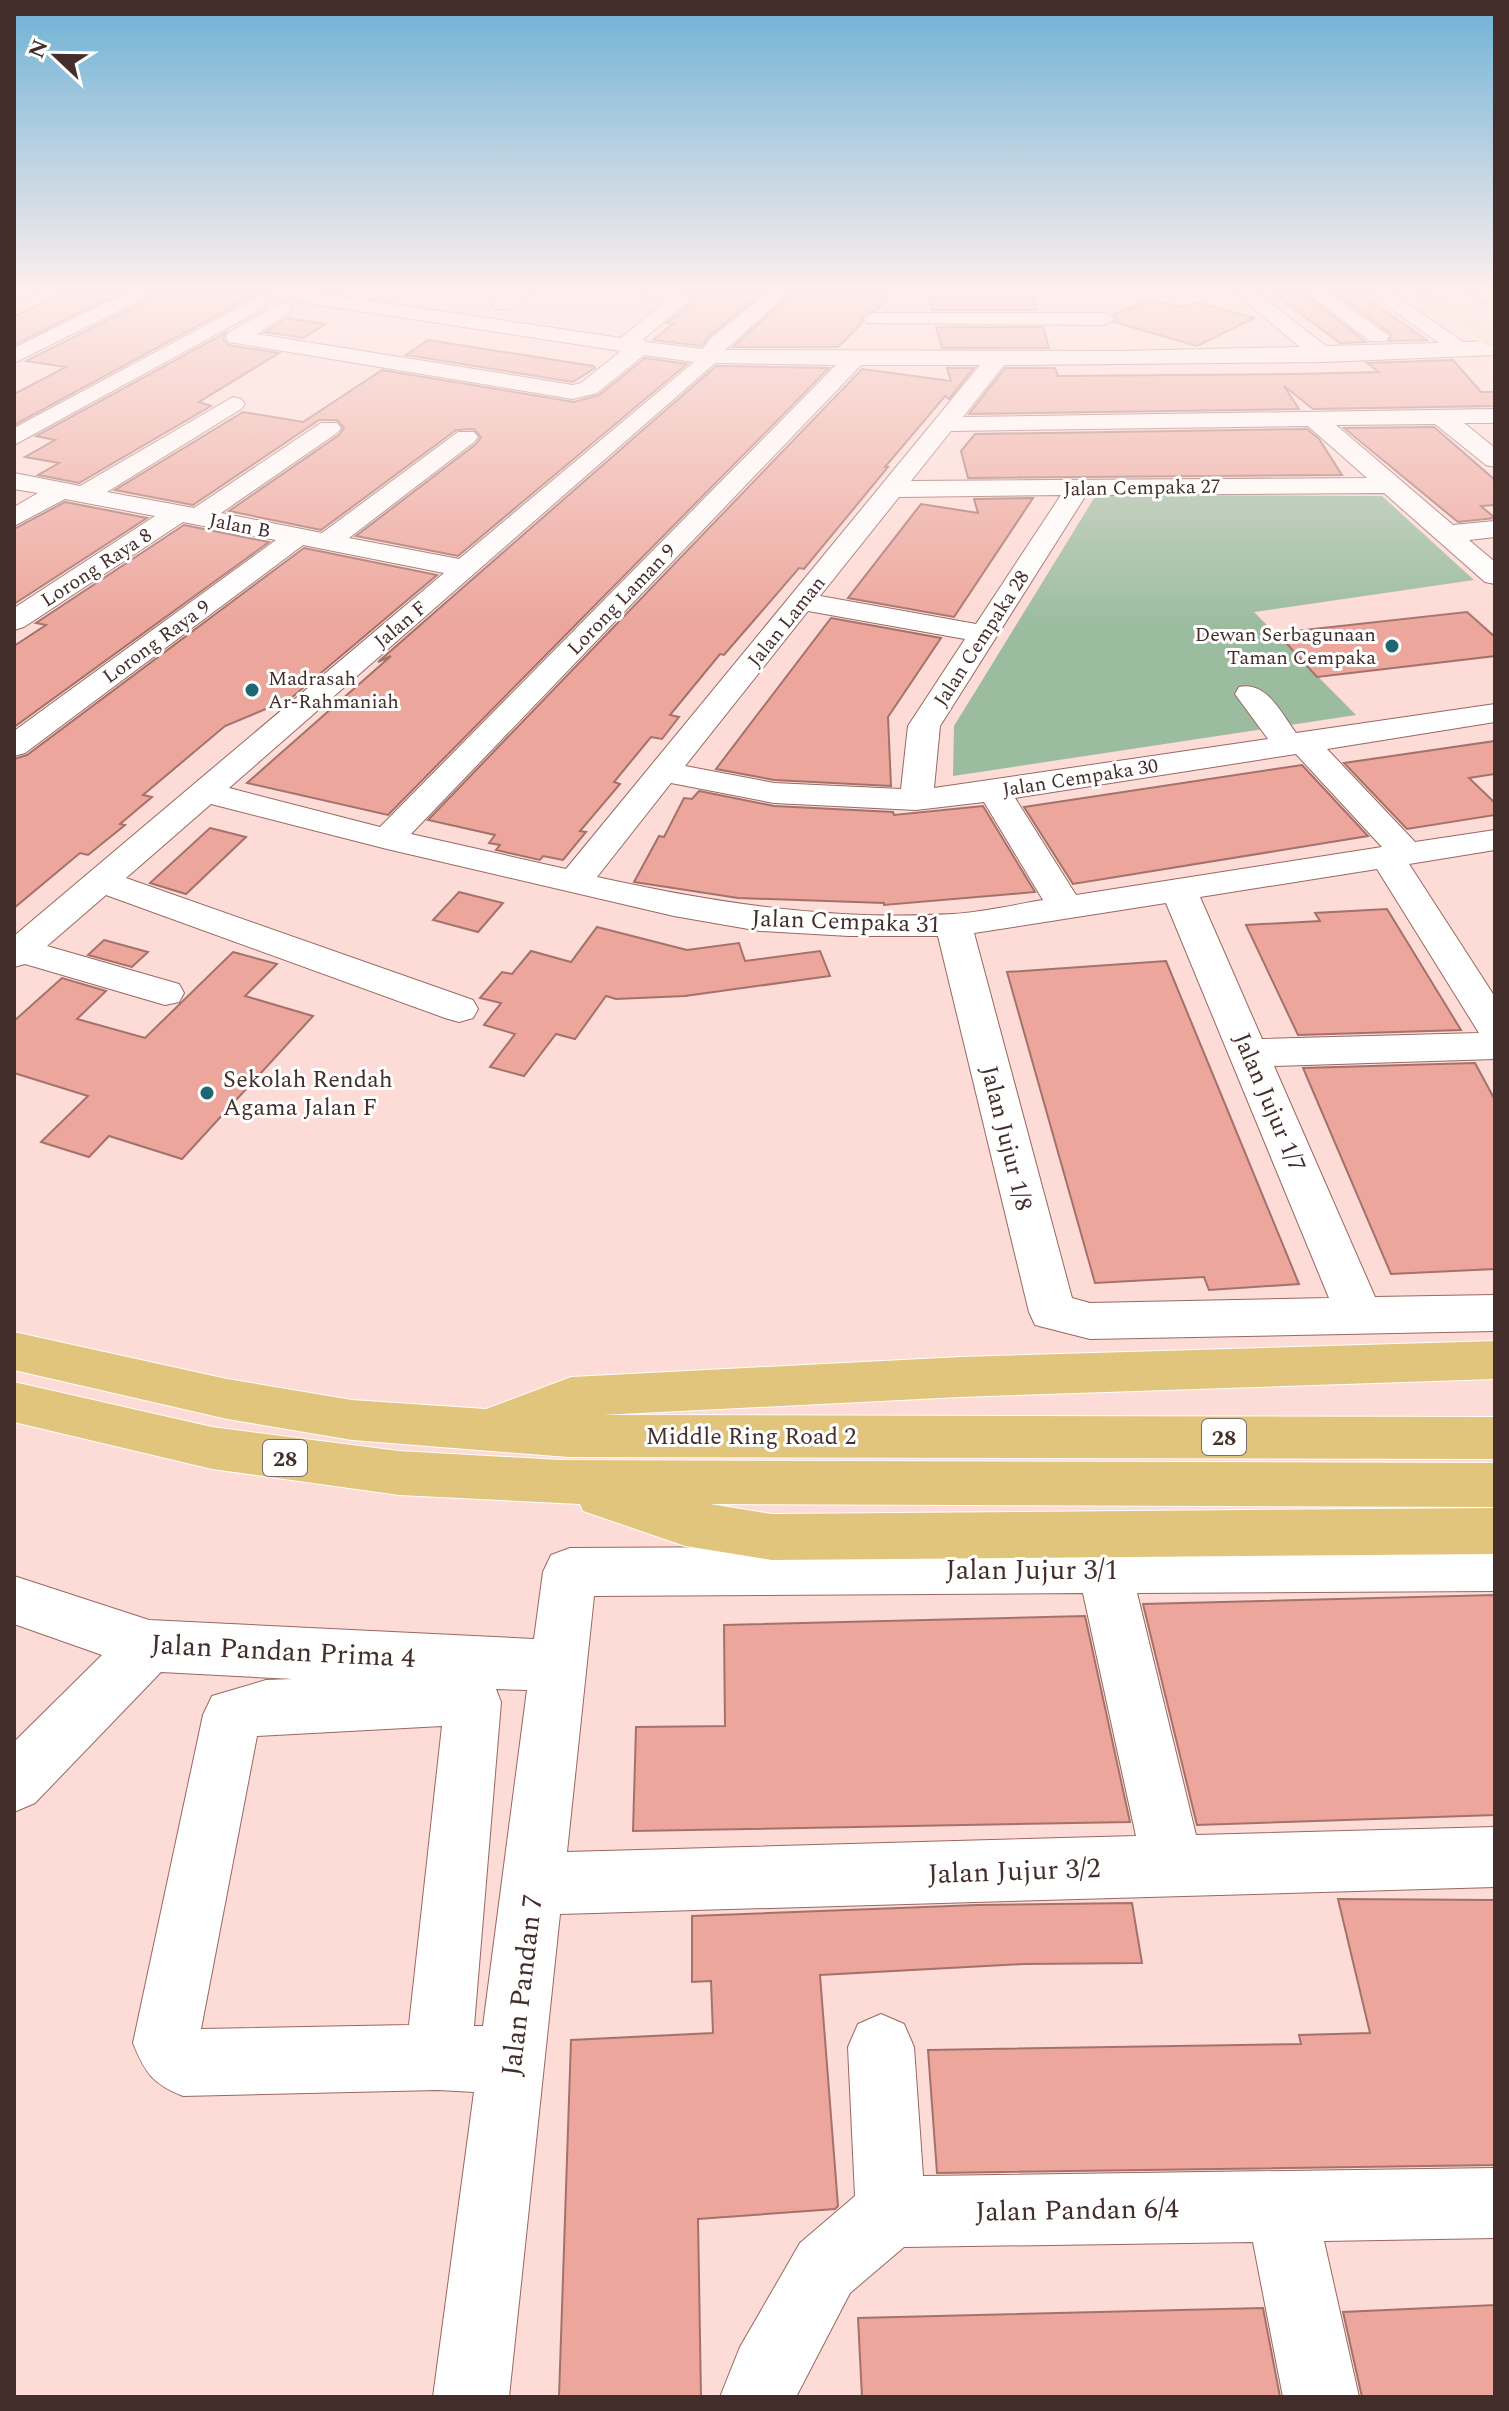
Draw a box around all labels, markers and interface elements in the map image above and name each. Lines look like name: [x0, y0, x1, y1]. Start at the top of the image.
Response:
north arrow: [16, 16, 96, 96]
text: N: [20, 35, 58, 64]
street label: Jalan Cempaka 27: [1063, 472, 1221, 504]
street label: Jalan B: [206, 505, 273, 547]
street label: Lorong Raya 8: [35, 521, 158, 615]
street label: Lorong Laman 9: [560, 537, 683, 662]
street label: Jalan Cempaka 28: [926, 564, 1037, 713]
street label: Jalan Laman: [740, 569, 833, 674]
street label: Lorong Raya 9: [96, 592, 217, 691]
street label: Jalan F: [367, 594, 434, 656]
place label: Dewan Serbagunaan Taman Cempaka: [1195, 620, 1376, 673]
marker: Dewan Serbagunaan Taman Cempaka: [1383, 637, 1401, 655]
place label: Madrasah Ar-Rahmaniah: [268, 664, 399, 717]
marker: Madrasah Ar-Rahmaniah: [243, 681, 261, 699]
street label: Jalan Cempaka 30: [1000, 751, 1160, 805]
street label: Jalan Cempaka 31: [751, 901, 941, 943]
street label: Jalan Jujur 1/7: [1224, 1027, 1315, 1178]
place label: Sekolah Rendah Agama Jalan F: [223, 1062, 393, 1126]
street label: Jalan Jujur 1/8: [971, 1062, 1041, 1214]
marker: Sekolah Rendah Agama Jalan F: [198, 1084, 216, 1102]
street label: Middle Ring Road 2: [646, 1419, 856, 1455]
road number: 28: [1202, 1419, 1246, 1455]
road number: 28: [263, 1440, 307, 1476]
street label: Jalan Jujur 3/1: [946, 1549, 1118, 1592]
street label: Jalan Pandan Prima 4: [150, 1623, 416, 1680]
street label: Jalan Jujur 3/2: [927, 1847, 1101, 1896]
street label: Jalan Pandan 7: [490, 1892, 555, 2079]
street label: Jalan Pandan 6/4: [975, 2187, 1179, 2234]

